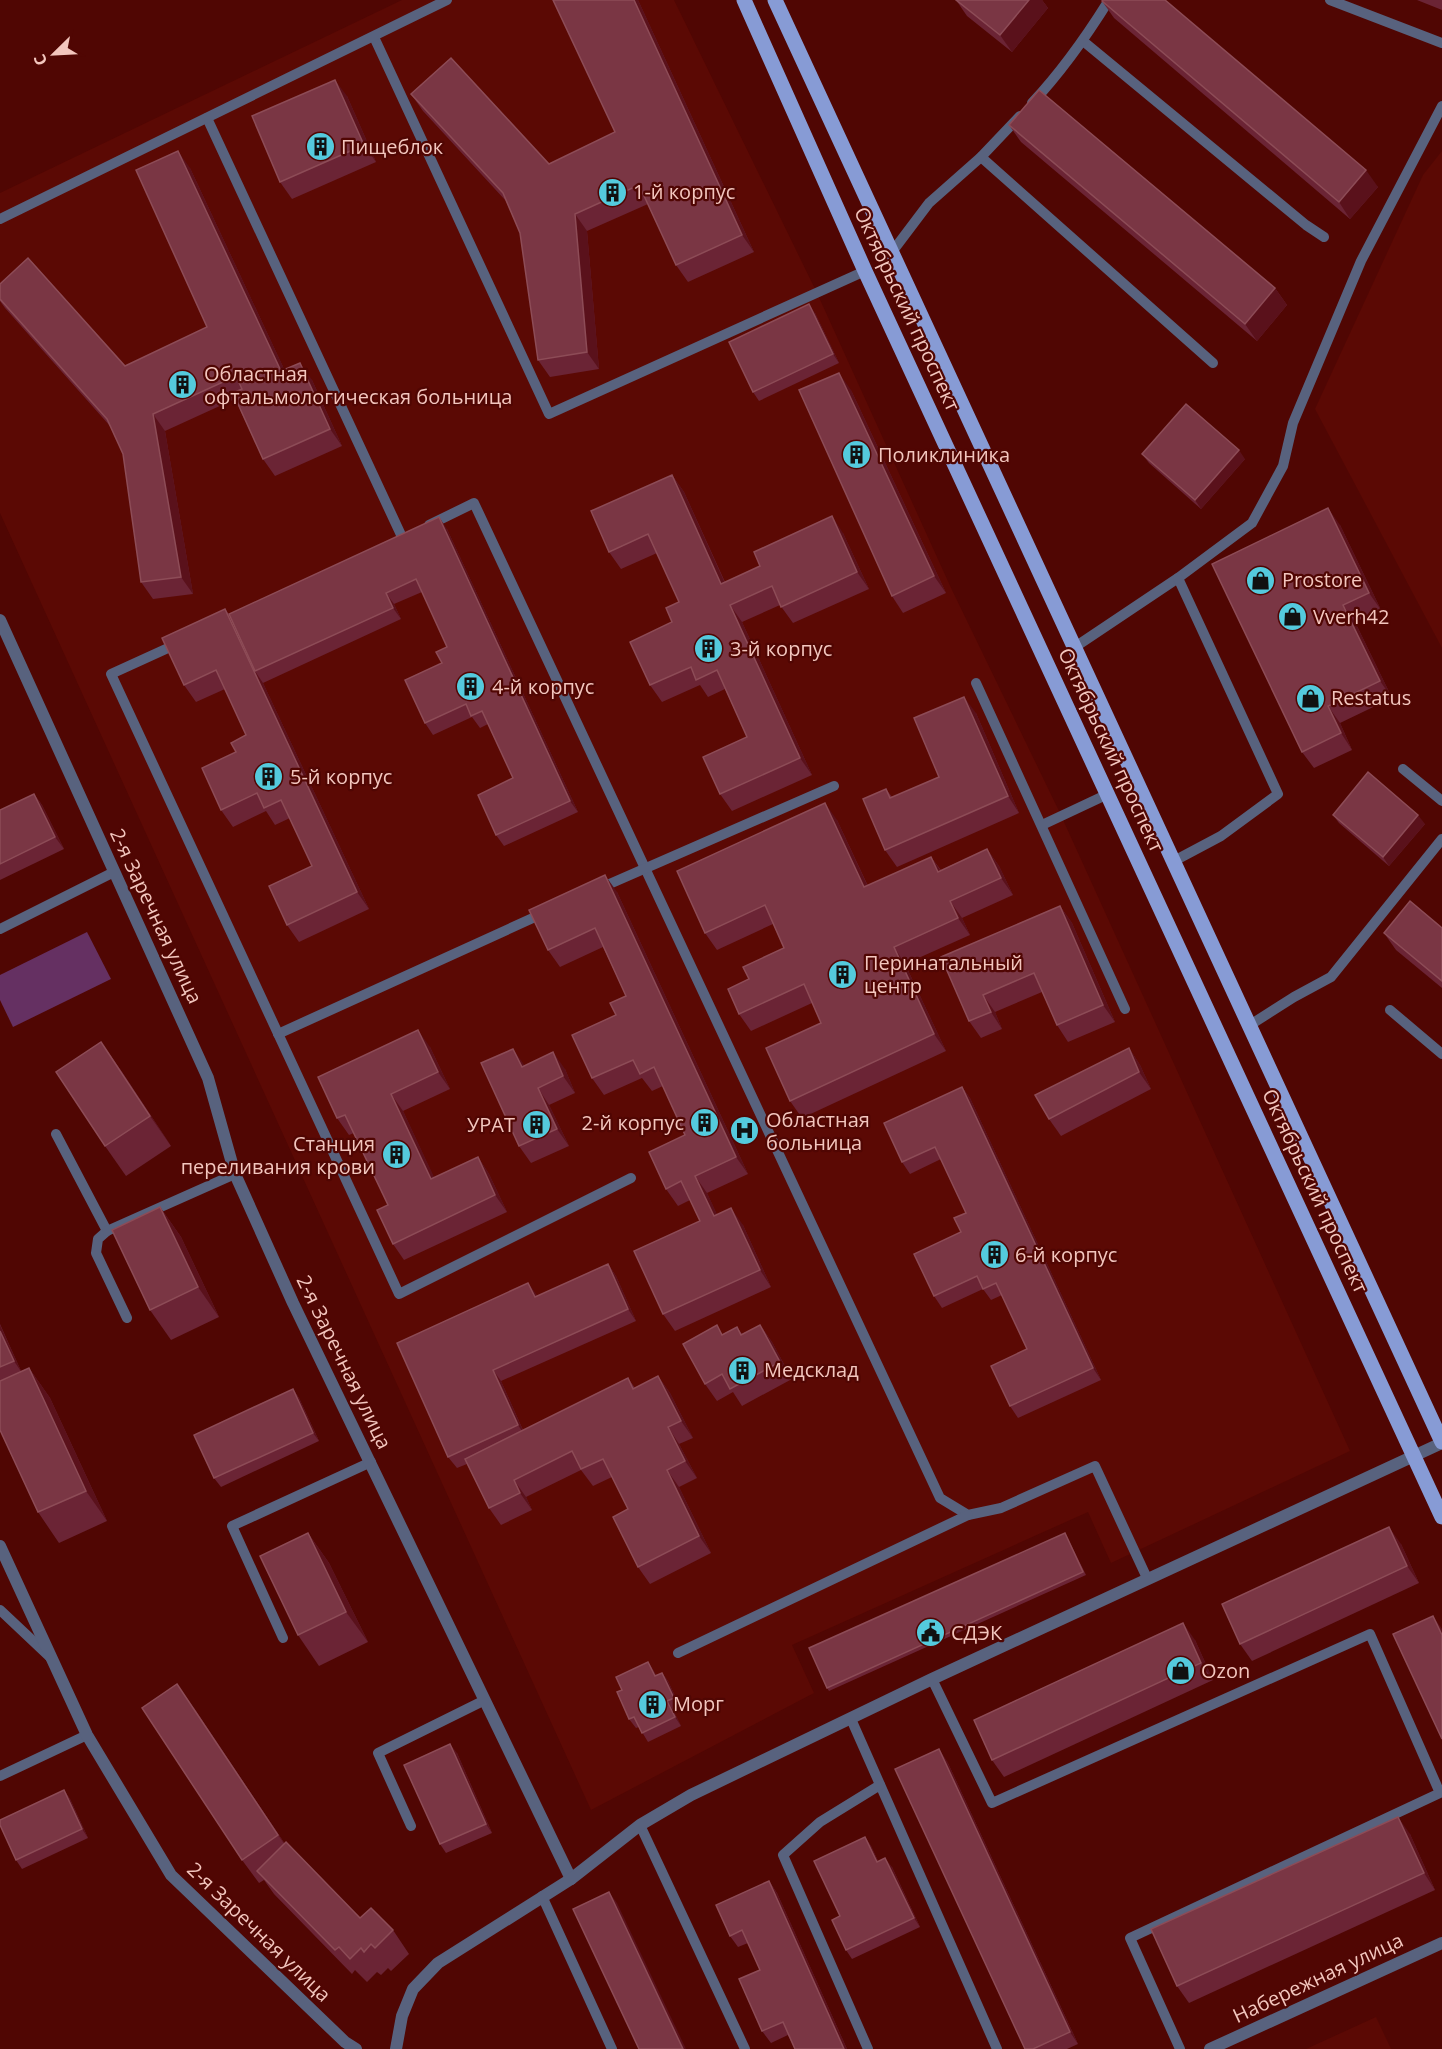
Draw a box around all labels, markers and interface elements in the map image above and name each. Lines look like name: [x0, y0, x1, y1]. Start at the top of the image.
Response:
north arrow: [24, 24, 84, 84]
text: С: [28, 51, 52, 69]
building icon: Пищеблок: [304, 131, 336, 163]
place label: Пищеблок: [341, 133, 444, 160]
building icon: 1-й корпус: [596, 176, 628, 208]
place label: 1-й корпус: [633, 178, 735, 205]
street label: Октябрьский проспект: [848, 202, 967, 415]
place label: Областная офтальмологическая больница: [204, 360, 512, 410]
building icon: Областная офтальмологическая больница: [167, 369, 199, 401]
building icon: Поликлиника: [841, 439, 873, 471]
place label: Поликлиника: [878, 441, 1010, 468]
shop icon: Prostore: [1245, 564, 1277, 596]
place label: Prostore: [1282, 566, 1362, 593]
shop icon: Vverh42: [1276, 601, 1308, 633]
place label: Vverh42: [1313, 603, 1389, 630]
building icon: 3-й корпус: [693, 633, 725, 665]
place label: 3-й корпус: [730, 635, 832, 662]
street label: Октябрьский проспект: [1052, 643, 1171, 856]
building icon: 4-й корпус: [455, 671, 487, 703]
place label: 4-й корпус: [492, 673, 594, 700]
shop icon: Restatus: [1294, 682, 1326, 714]
place label: Restatus: [1331, 684, 1411, 711]
building icon: 5-й корпус: [253, 761, 285, 793]
place label: 5-й корпус: [290, 763, 392, 790]
street label: 2-я Заречная улица: [104, 824, 209, 1008]
place label: Перинатальный центр: [864, 949, 1023, 999]
building icon: Перинатальный центр: [827, 958, 859, 990]
street label: Октябрьский проспект: [1256, 1084, 1375, 1297]
place label: Областная больница: [766, 1106, 870, 1156]
building icon: 2-й корпус: [689, 1107, 721, 1139]
building icon: УРАТ: [520, 1109, 552, 1141]
place label: 2-й корпус: [582, 1109, 684, 1136]
place label: УРАТ: [467, 1111, 515, 1138]
hospital icon: Областная больница: [729, 1115, 761, 1147]
place label: Станция переливания крови: [181, 1130, 375, 1180]
building icon: Станция переливания крови: [380, 1139, 412, 1171]
building icon: 6-й корпус: [978, 1239, 1010, 1271]
place label: 6-й корпус: [1015, 1241, 1117, 1268]
street label: 2-я Заречная улица: [291, 1270, 398, 1453]
building icon: Медсклад: [727, 1354, 759, 1386]
place label: Медсклад: [764, 1356, 859, 1383]
public building icon: СДЭК: [914, 1617, 946, 1649]
place label: СДЭК: [951, 1619, 1003, 1646]
shop icon: Ozon: [1164, 1655, 1196, 1687]
place label: Ozon: [1201, 1657, 1250, 1684]
building icon: Морг: [636, 1688, 668, 1720]
place label: Морг: [673, 1690, 724, 1717]
street label: 2-я Заречная улица: [181, 1856, 337, 2007]
street label: Набережная улица: [1228, 1926, 1407, 2029]

